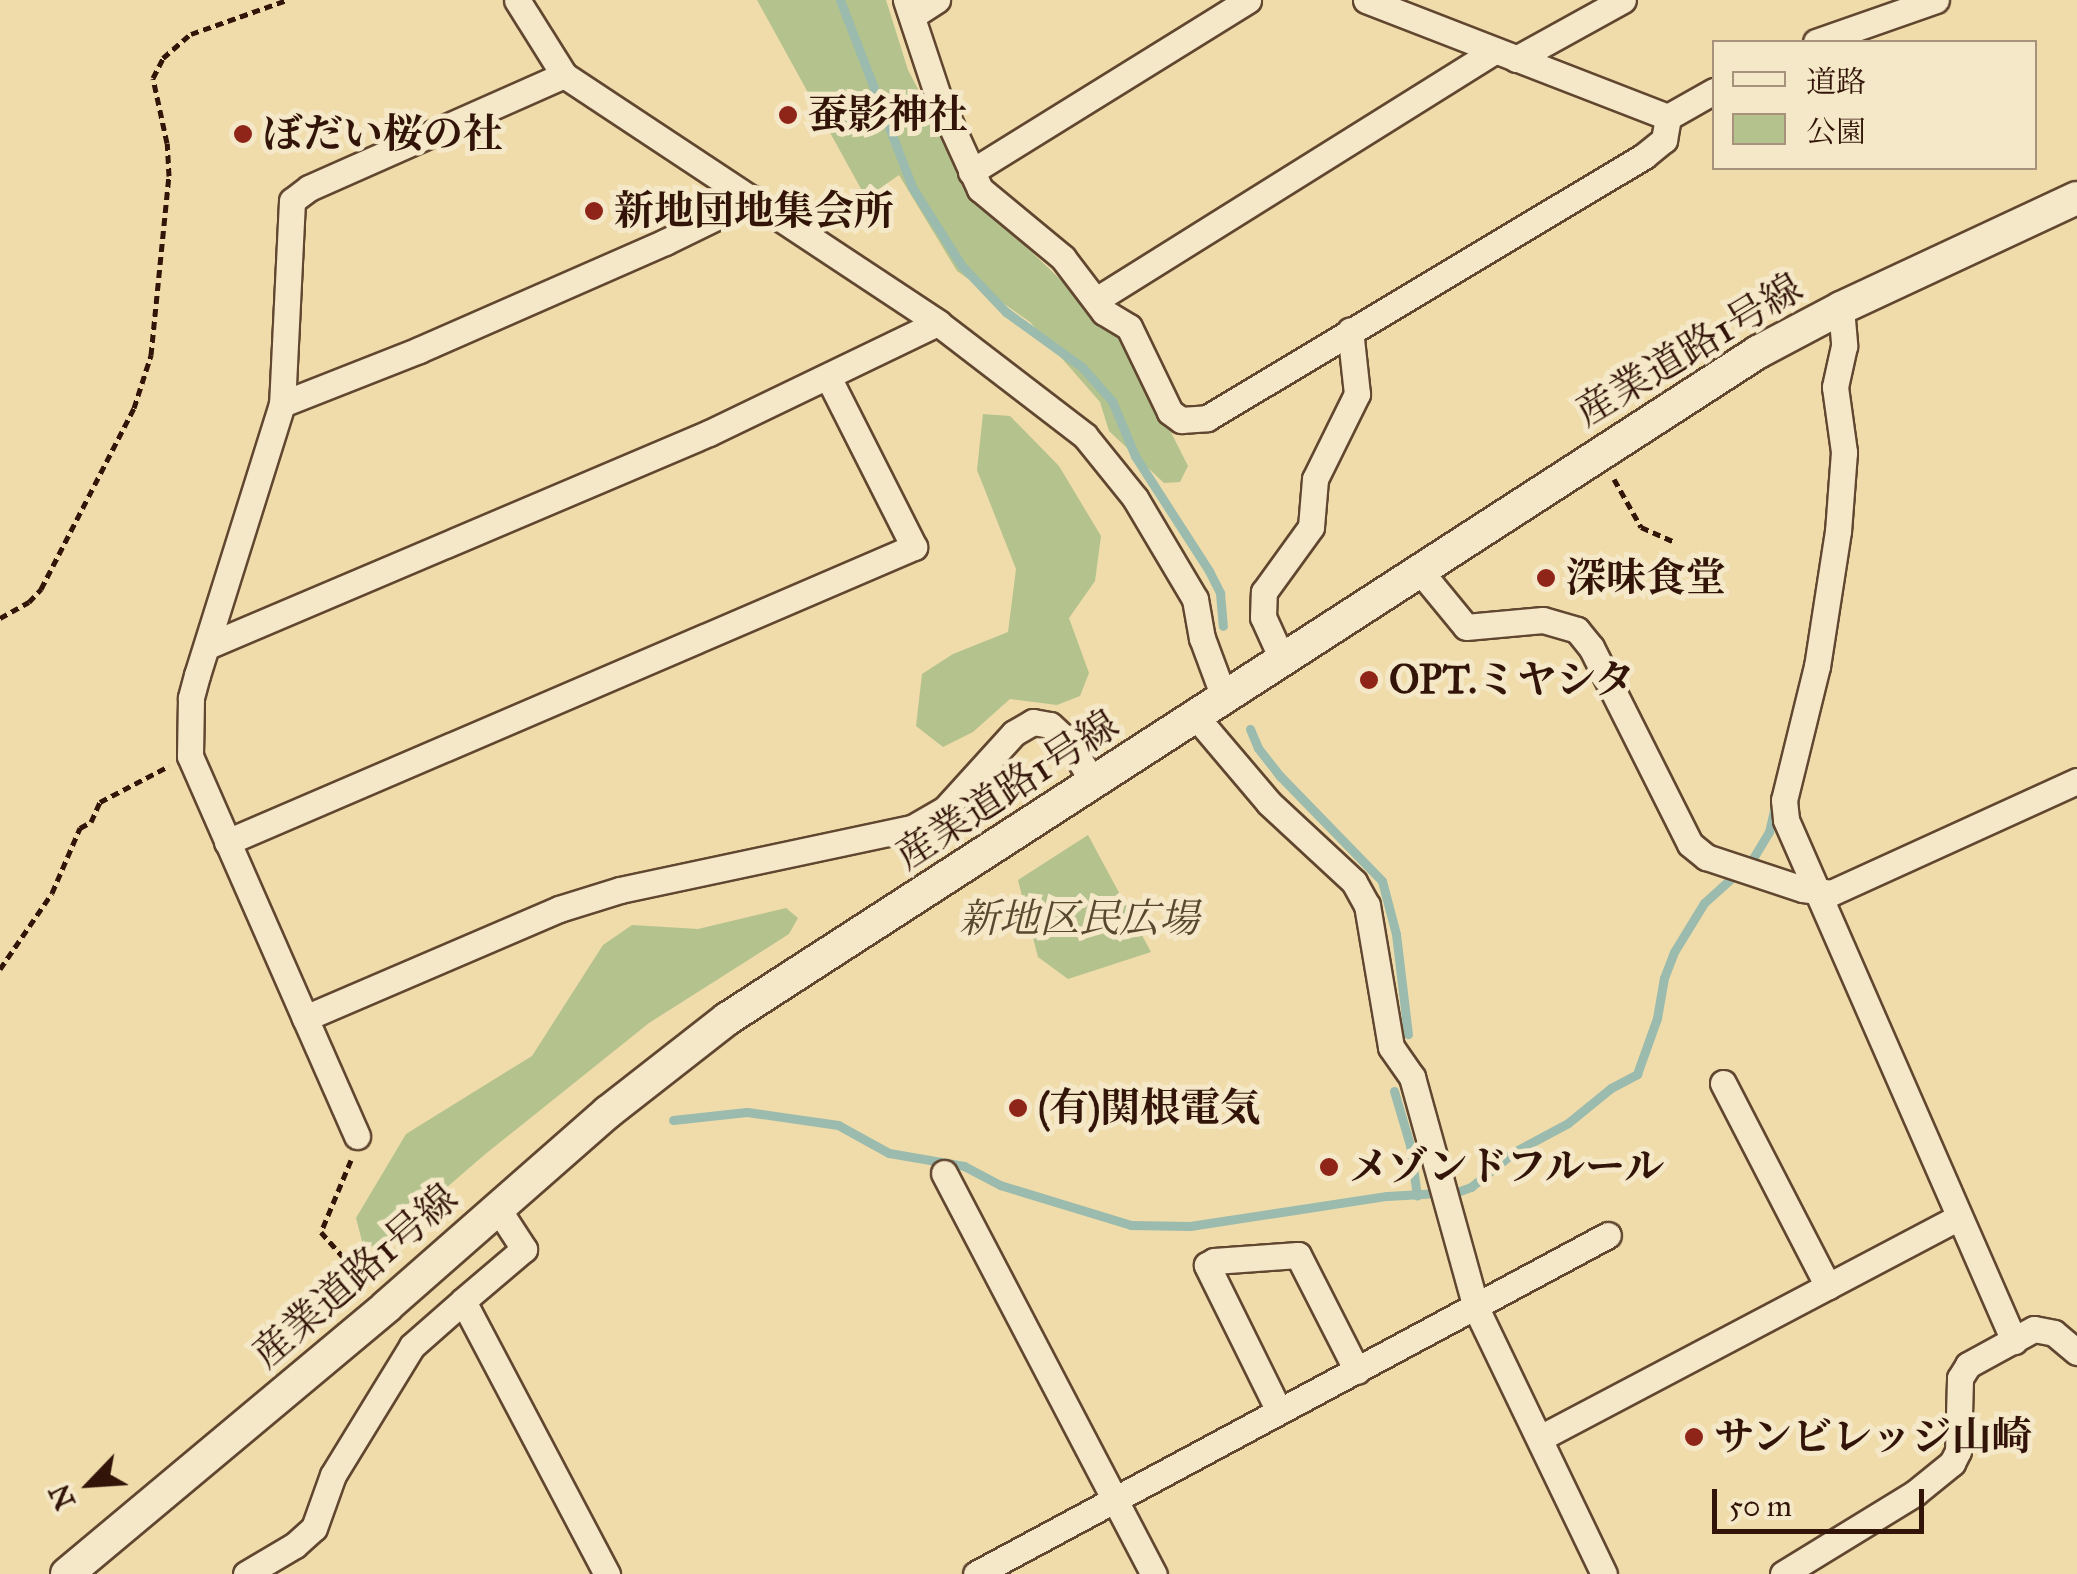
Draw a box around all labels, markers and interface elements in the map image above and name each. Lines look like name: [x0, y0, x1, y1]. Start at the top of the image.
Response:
legend: [1712, 40, 2037, 170]
text: 道路: [1806, 64, 1866, 100]
place label: 蚕影神社: [808, 91, 968, 139]
marker: 蚕影神社: [777, 104, 799, 126]
place label: ぼだい桜の社: [263, 110, 503, 158]
text: 公園: [1806, 114, 1866, 150]
marker: ぼだい桜の社: [232, 123, 254, 145]
place label: 新地団地集会所: [614, 187, 894, 235]
marker: 新地団地集会所: [583, 200, 605, 222]
street label: 産業道路1号線: [1567, 264, 1811, 436]
place label: 深味食堂: [1566, 554, 1726, 602]
marker: 深味食堂: [1535, 567, 1557, 589]
place label: OPT.ミヤシタ: [1389, 656, 1637, 704]
marker: OPT.ミヤシタ: [1358, 669, 1380, 691]
street label: 産業道路1号線: [887, 700, 1127, 880]
park label: 新地区民広場: [959, 895, 1199, 943]
place label: (有)関根電気: [1038, 1084, 1260, 1132]
marker: (有)関根電気: [1007, 1097, 1029, 1119]
place label: メゾンドフルール: [1349, 1143, 1669, 1191]
marker: メゾンドフルール: [1318, 1156, 1340, 1178]
street label: 産業道路1号線: [243, 1174, 467, 1378]
place label: サンビレッジ山崎: [1714, 1413, 2034, 1461]
marker: サンビレッジ山崎: [1683, 1426, 1705, 1448]
north arrow: [40, 1434, 140, 1534]
scale bar: [1717, 1469, 1930, 1531]
text: N: [41, 1479, 83, 1515]
text: 50 m: [1729, 1488, 1792, 1524]

